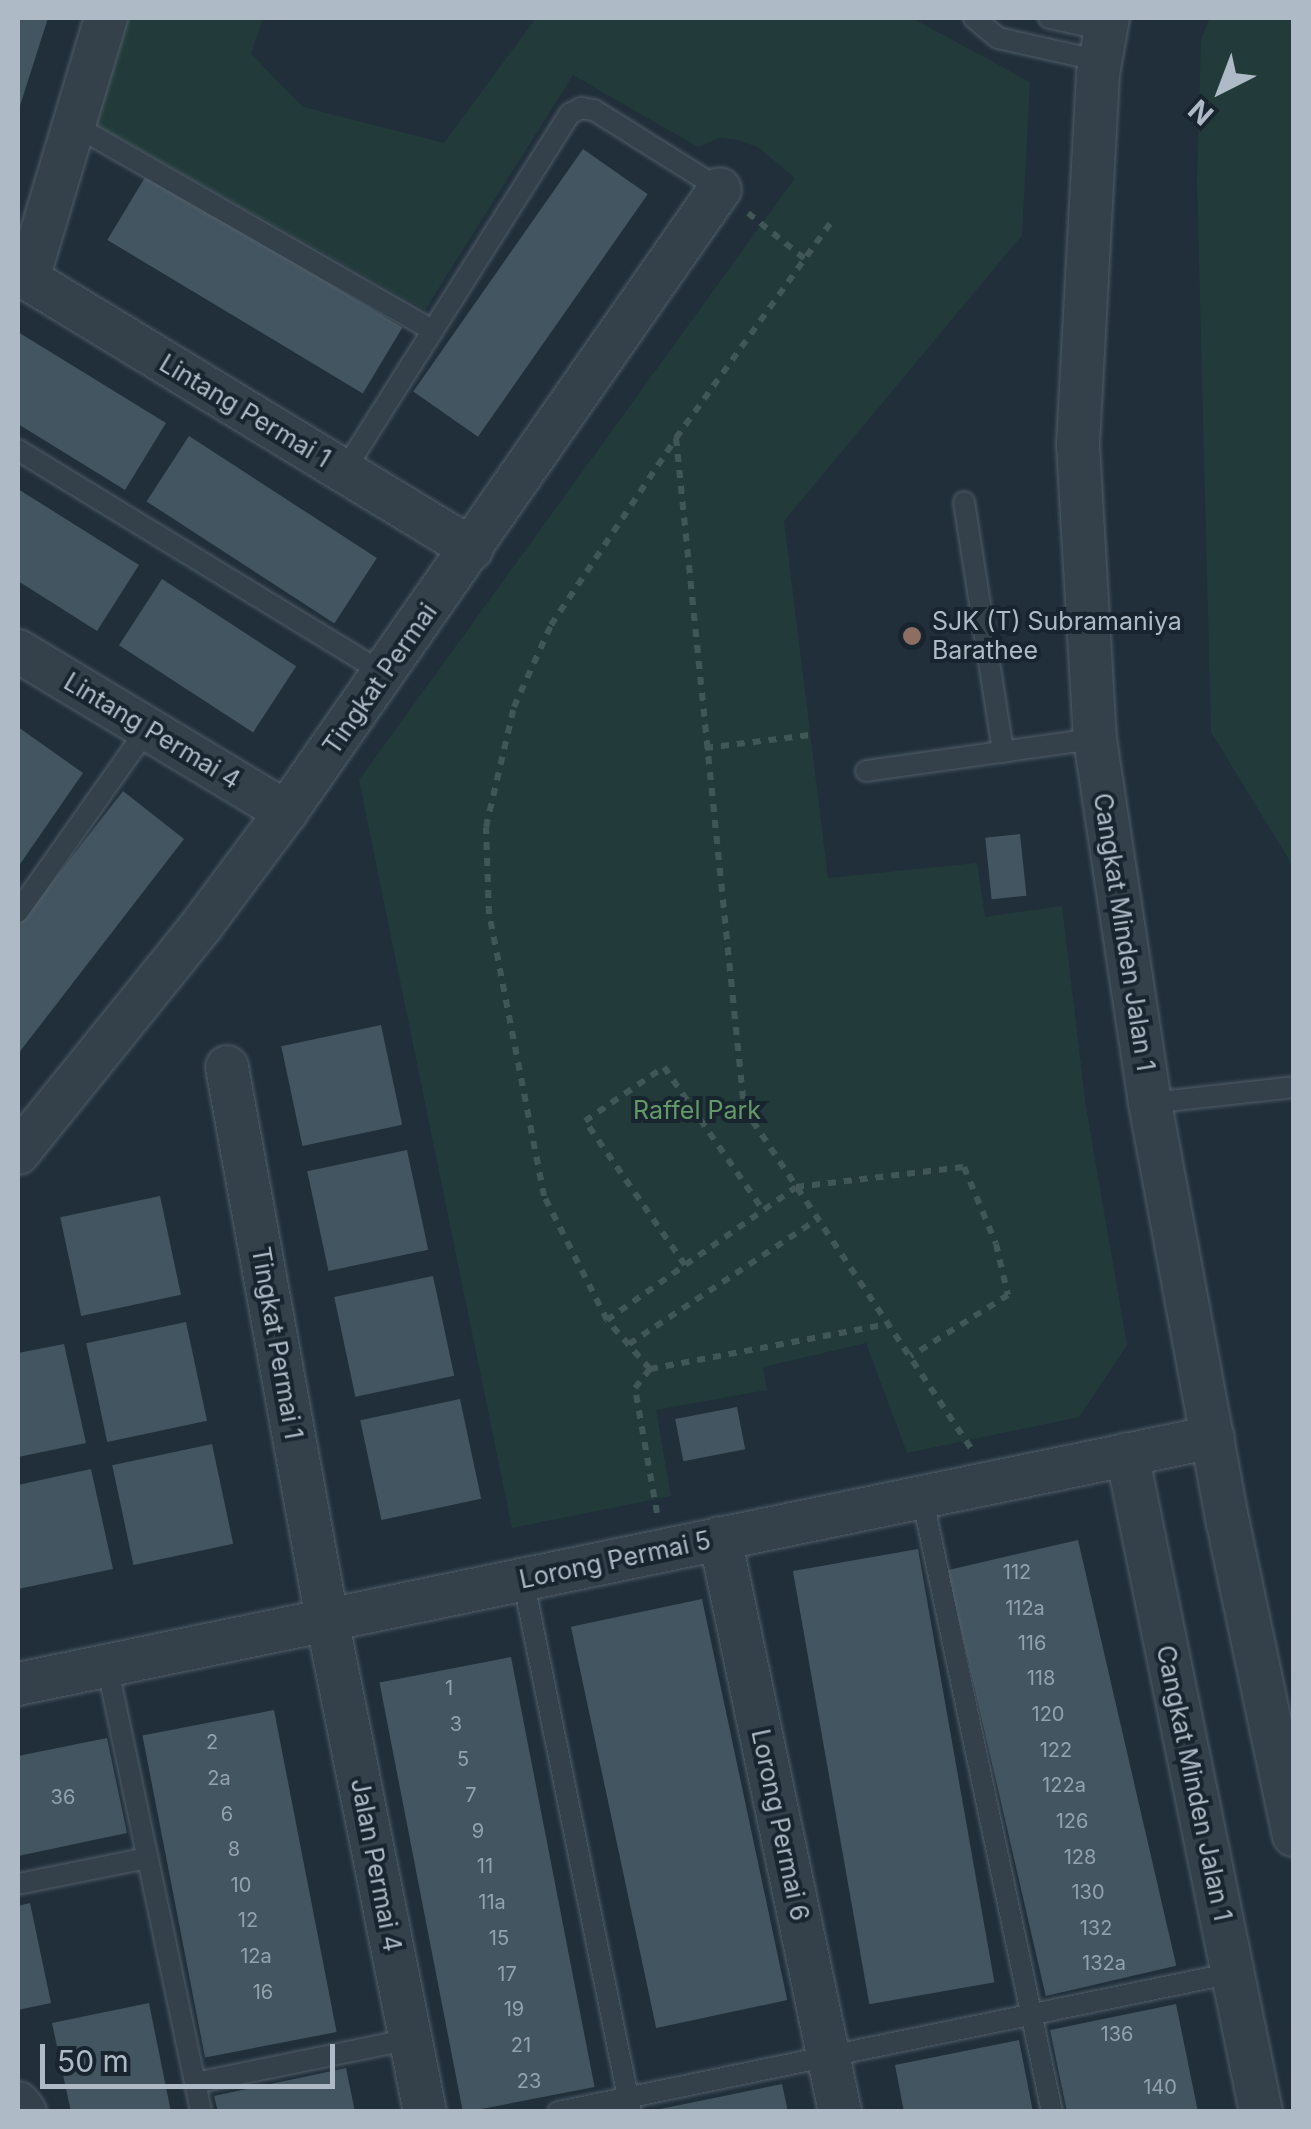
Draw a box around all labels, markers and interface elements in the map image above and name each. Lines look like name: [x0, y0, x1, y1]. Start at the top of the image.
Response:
north arrow: [1171, 40, 1271, 140]
text: N: [1182, 93, 1220, 132]
street label: Lintang Permai 1: [154, 348, 336, 474]
street label: Tingkat Permai: [317, 598, 443, 760]
place label: SJK (T) Subramaniya Barathee: [932, 607, 1182, 666]
marker: SJK (T) Subramaniya Barathee: [901, 625, 923, 647]
street label: Lintang Permai 4: [59, 667, 245, 795]
street label: Cangkat Minden Jalan 1: [1087, 791, 1161, 1073]
park label: Raffel Park: [633, 1095, 761, 1125]
street label: Tingkat Permai 1: [245, 1245, 309, 1441]
street label: Lorong Permai 5: [517, 1525, 713, 1595]
house number: 112: [1003, 1560, 1031, 1584]
house number: 112a: [1005, 1596, 1045, 1620]
house number: 116: [1018, 1631, 1046, 1655]
street label: Cangkat Minden Jalan 1: [1150, 1643, 1238, 1923]
house number: 118: [1027, 1666, 1055, 1690]
house number: 1: [445, 1676, 453, 1700]
house number: 120: [1032, 1702, 1064, 1726]
house number: 3: [450, 1712, 462, 1736]
street label: Lorong Permai 6: [745, 1727, 815, 1923]
house number: 2: [206, 1730, 218, 1754]
house number: 122: [1040, 1738, 1072, 1762]
house number: 5: [457, 1747, 469, 1771]
house number: 2a: [207, 1766, 231, 1790]
house number: 122a: [1042, 1773, 1086, 1797]
street label: Jalan Permai 4: [345, 1776, 407, 1954]
house number: 7: [465, 1783, 477, 1807]
house number: 36: [51, 1785, 75, 1809]
house number: 6: [221, 1802, 233, 1826]
house number: 126: [1056, 1809, 1088, 1833]
house number: 9: [472, 1819, 484, 1843]
house number: 8: [228, 1837, 240, 1861]
house number: 128: [1064, 1845, 1096, 1869]
house number: 11: [477, 1854, 493, 1878]
house number: 10: [231, 1873, 251, 1897]
house number: 130: [1071, 1880, 1105, 1904]
house number: 11a: [478, 1890, 506, 1914]
house number: 12: [238, 1908, 258, 1932]
house number: 132: [1080, 1916, 1112, 1940]
house number: 15: [489, 1926, 509, 1950]
house number: 12a: [240, 1944, 272, 1968]
house number: 132a: [1082, 1951, 1126, 1975]
house number: 17: [497, 1962, 517, 1986]
house number: 16: [253, 1980, 273, 2004]
house number: 19: [504, 1997, 524, 2021]
house number: 136: [1101, 2022, 1133, 2046]
scale bar: [45, 2024, 340, 2086]
house number: 21: [511, 2033, 531, 2057]
text: 50 m: [57, 2043, 129, 2079]
house number: 23: [517, 2069, 541, 2093]
house number: 140: [1143, 2075, 1177, 2099]

